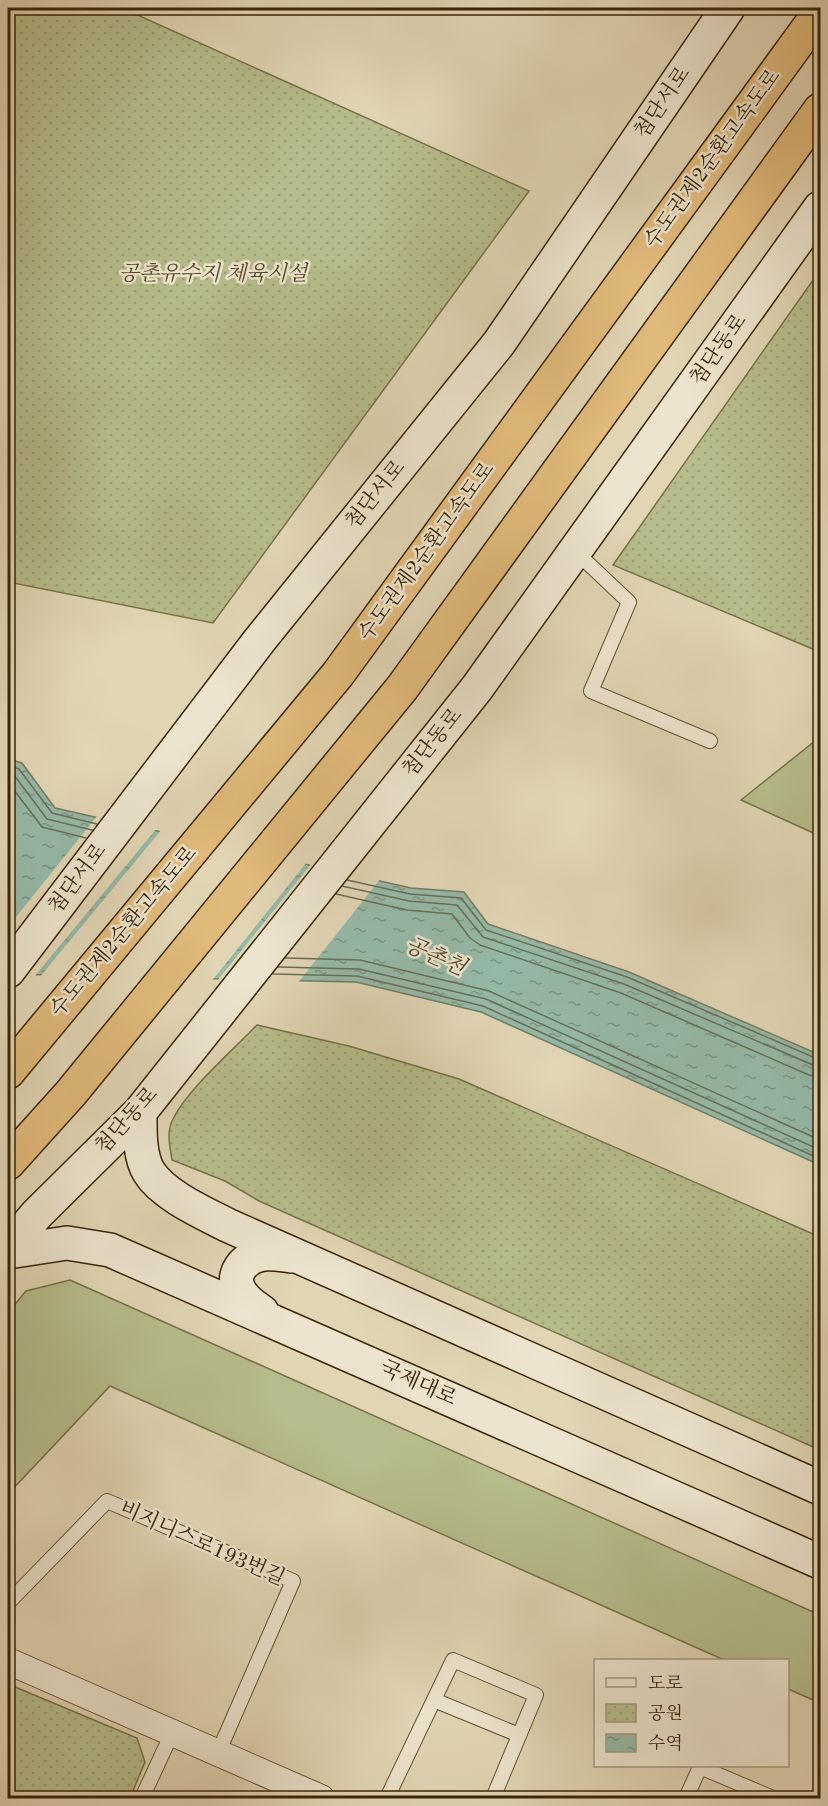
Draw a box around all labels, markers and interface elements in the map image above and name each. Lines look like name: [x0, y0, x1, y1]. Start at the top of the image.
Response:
street label: 첨단서로: [630, 62, 694, 143]
street label: 수도권제2순환고속도로: [640, 65, 785, 252]
park label: 공촌유수지 체육시설: [119, 262, 309, 285]
street label: 첨단동로: [685, 310, 751, 389]
street label: 첨단서로: [341, 456, 410, 533]
street label: 수도권제2순환고속도로: [354, 458, 499, 645]
street label: 첨단동로: [398, 704, 467, 781]
street label: 첨단서로: [44, 839, 111, 918]
street label: 수도권제2순환고속도로: [45, 842, 201, 1021]
water label: 공촌천: [401, 932, 471, 981]
street label: 첨단동로: [91, 1082, 162, 1158]
street label: 국제대로: [377, 1356, 460, 1410]
street label: 비지니스로193번길: [116, 1495, 289, 1590]
legend: [594, 1659, 789, 1767]
text: 도로: [648, 1675, 683, 1693]
text: 공원: [648, 1704, 683, 1723]
text: 수역: [648, 1734, 683, 1753]

